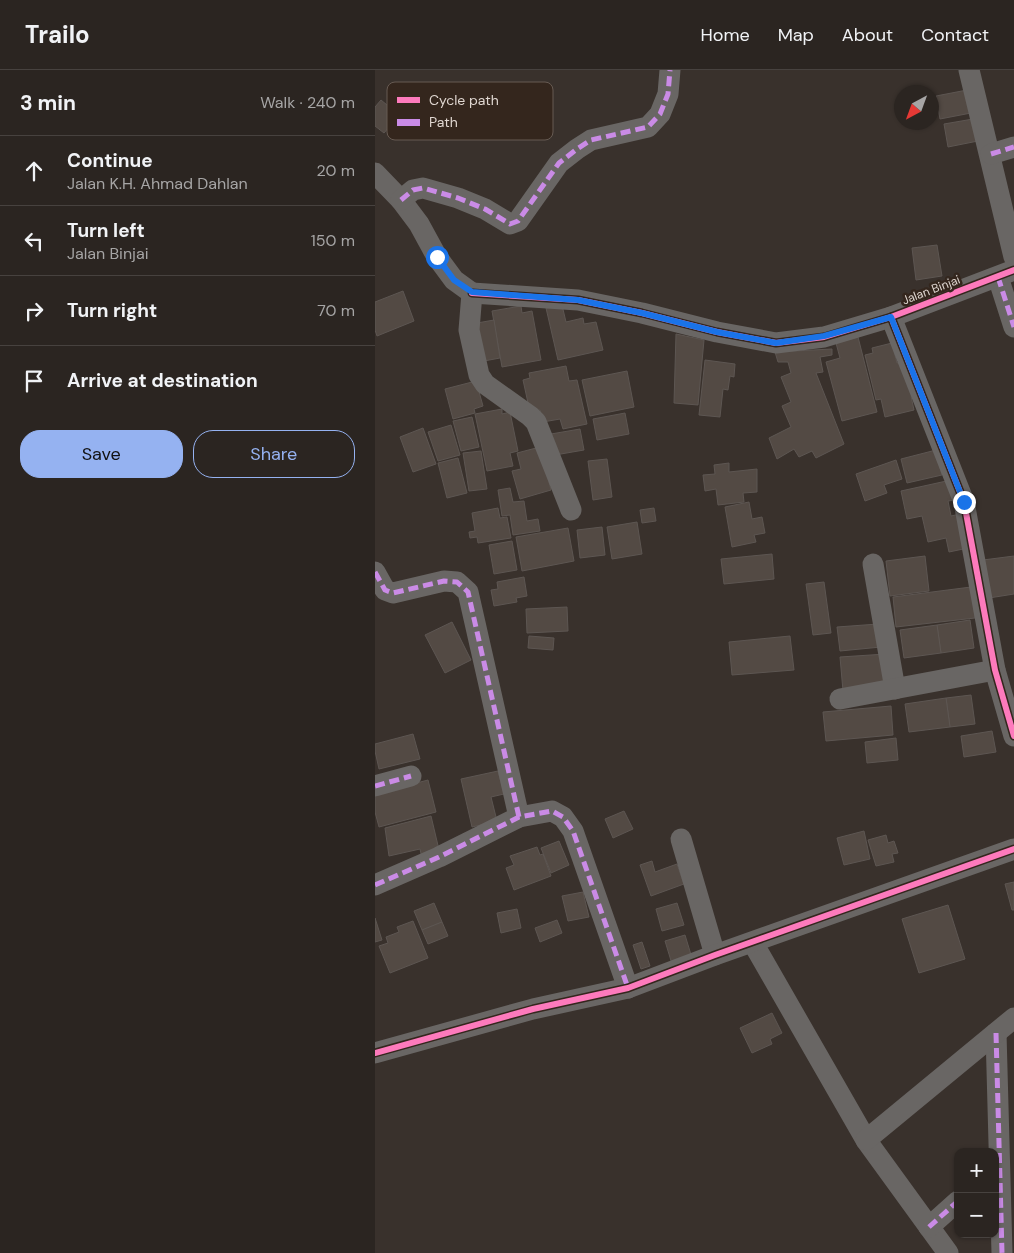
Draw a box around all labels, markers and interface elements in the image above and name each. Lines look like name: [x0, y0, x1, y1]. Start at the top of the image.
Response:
text: Trailo: [25, 19, 90, 50]
text: Home: [700, 23, 750, 47]
text: Map: [778, 23, 814, 47]
text: About: [842, 23, 893, 47]
text: Contact: [921, 23, 989, 47]
legend: [387, 82, 553, 140]
north arrow: [894, 85, 939, 130]
text: 3 min: [20, 89, 76, 117]
text: Cycle path: [429, 91, 499, 109]
text: Walk · 240 m: [260, 92, 355, 113]
text: Path: [429, 113, 458, 131]
text: Continue: [67, 148, 153, 173]
icon: ahead: [20, 157, 48, 185]
text: 20 m: [316, 160, 355, 181]
text: Jalan K.H. Ahmad Dahlan: [67, 173, 248, 194]
text: Turn left: [67, 218, 145, 243]
icon: left: [20, 227, 48, 255]
text: 150 m: [311, 230, 355, 251]
text: Jalan Binjai: [67, 243, 149, 264]
route start: [426, 246, 449, 269]
street label: Jalan Binjai: [900, 272, 963, 308]
icon: right: [20, 297, 48, 325]
text: Turn right: [67, 298, 157, 323]
text: 70 m: [317, 300, 355, 321]
icon: arrive: [20, 367, 48, 395]
text: Arrive at destination: [67, 368, 258, 393]
button: Save: [20, 430, 183, 478]
button: Share: [193, 430, 355, 478]
route end: [953, 491, 976, 514]
map controls: [954, 1148, 999, 1238]
button: +: [954, 1148, 999, 1193]
button: −: [954, 1193, 999, 1238]

